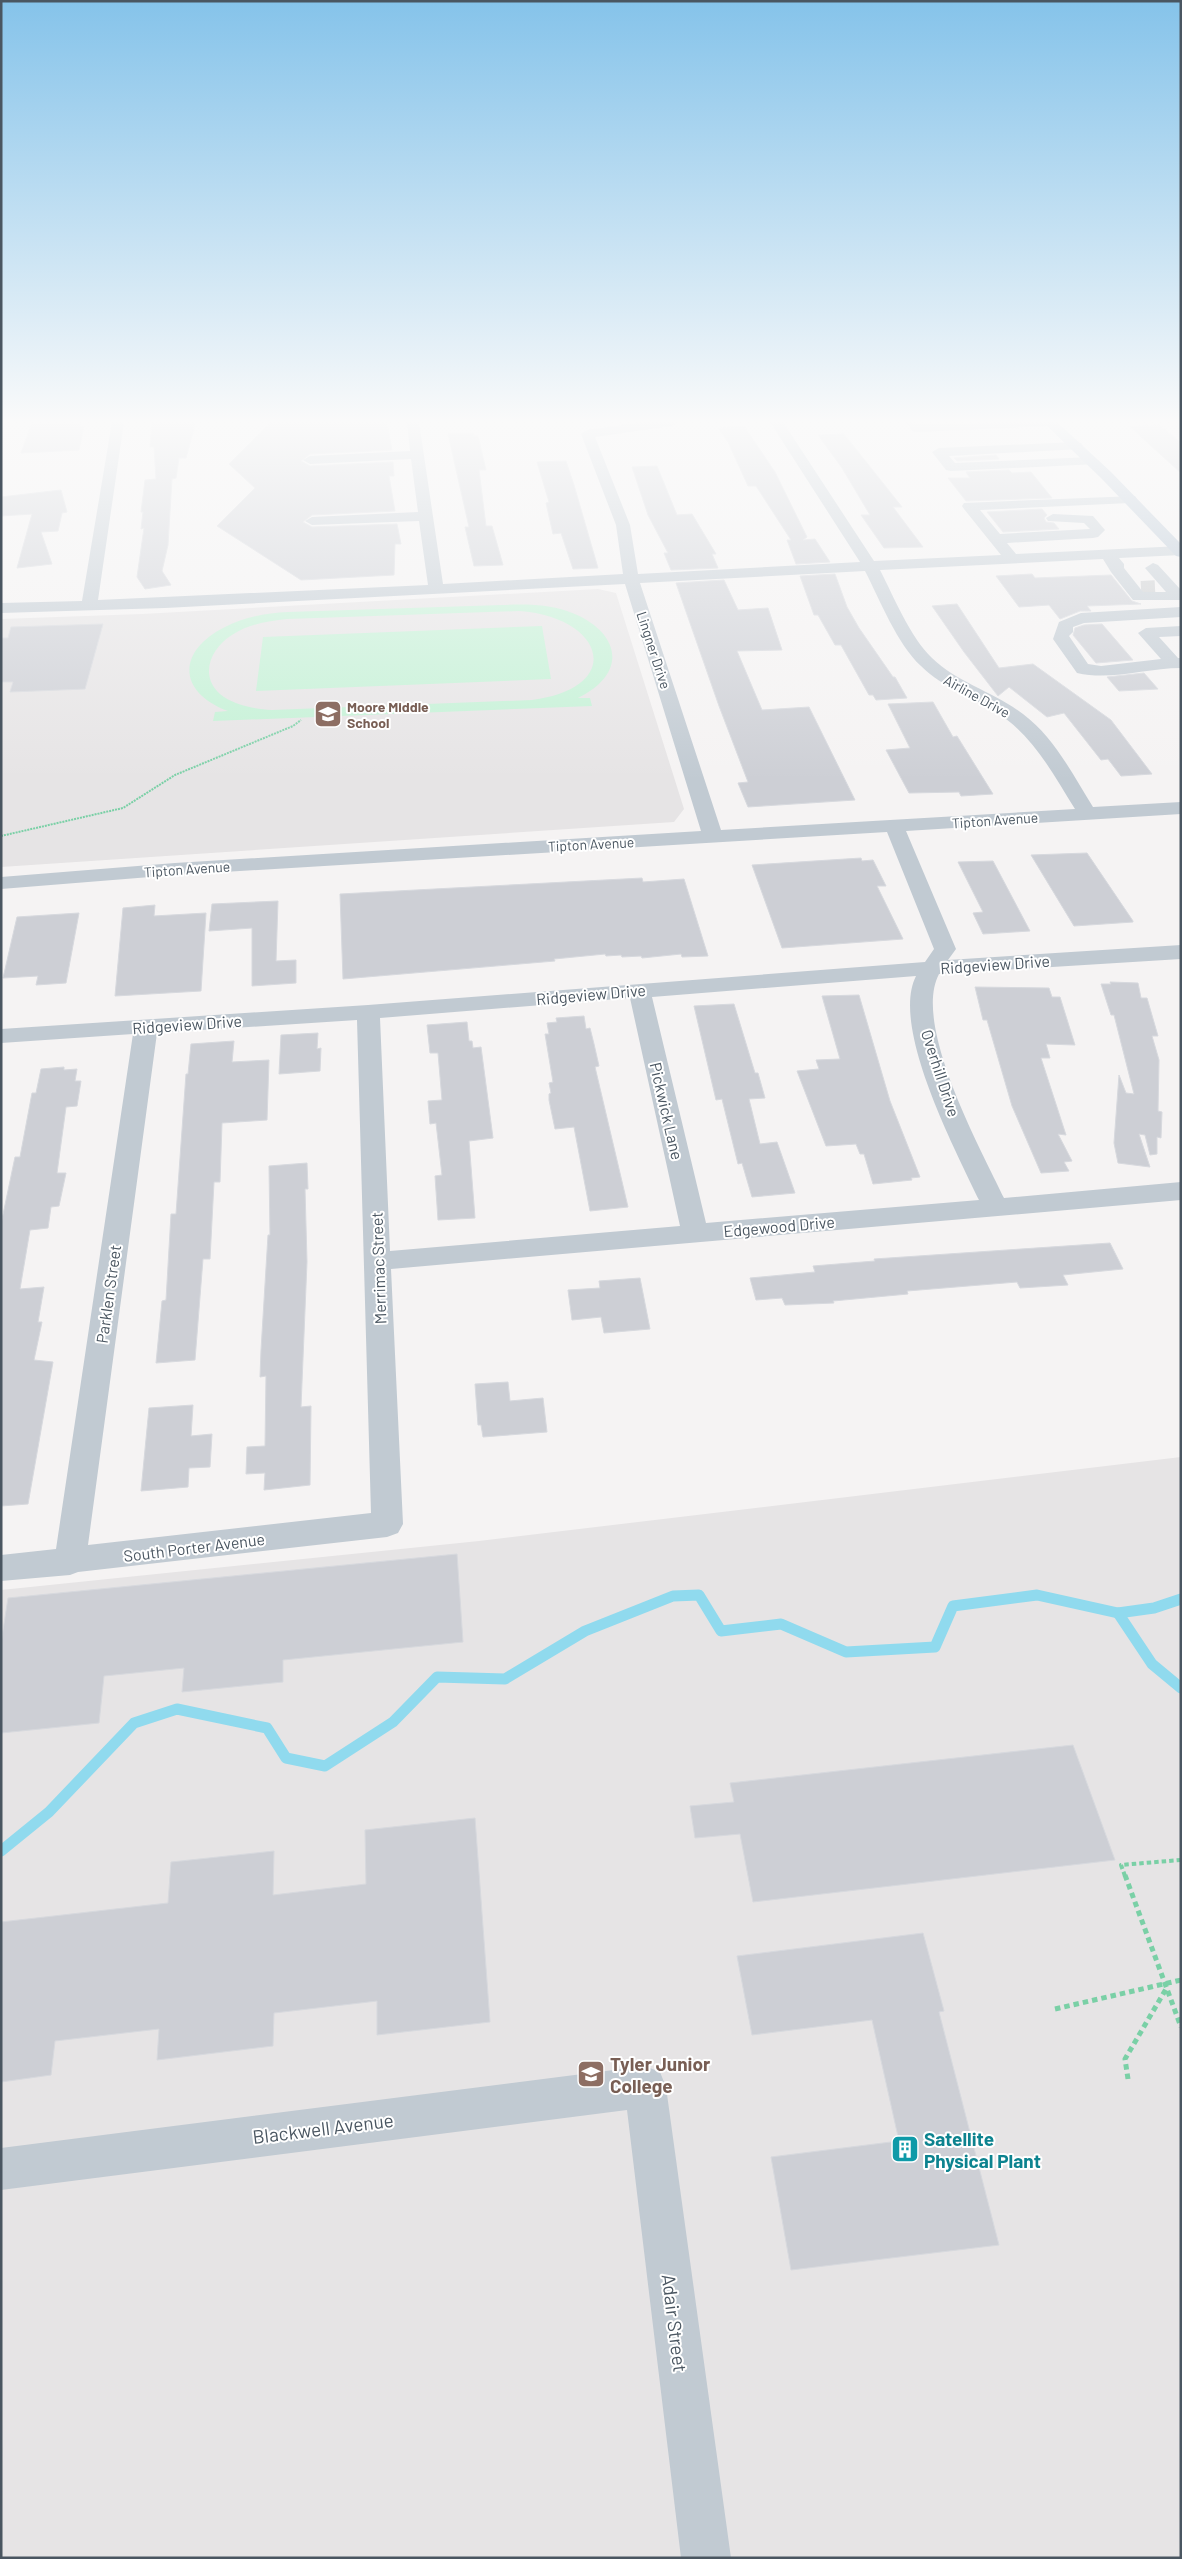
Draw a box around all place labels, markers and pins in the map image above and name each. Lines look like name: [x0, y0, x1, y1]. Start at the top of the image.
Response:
place label: Moore Middle School: [347, 698, 429, 731]
school or university icon: Moore Middle School: [313, 699, 343, 729]
place label: Tyler Junior College: [610, 2052, 711, 2097]
school or university icon: Tyler Junior College: [576, 2059, 606, 2089]
place label: Satellite Physical Plant: [924, 2127, 1041, 2172]
building icon: Satellite Physical Plant: [890, 2134, 920, 2164]

